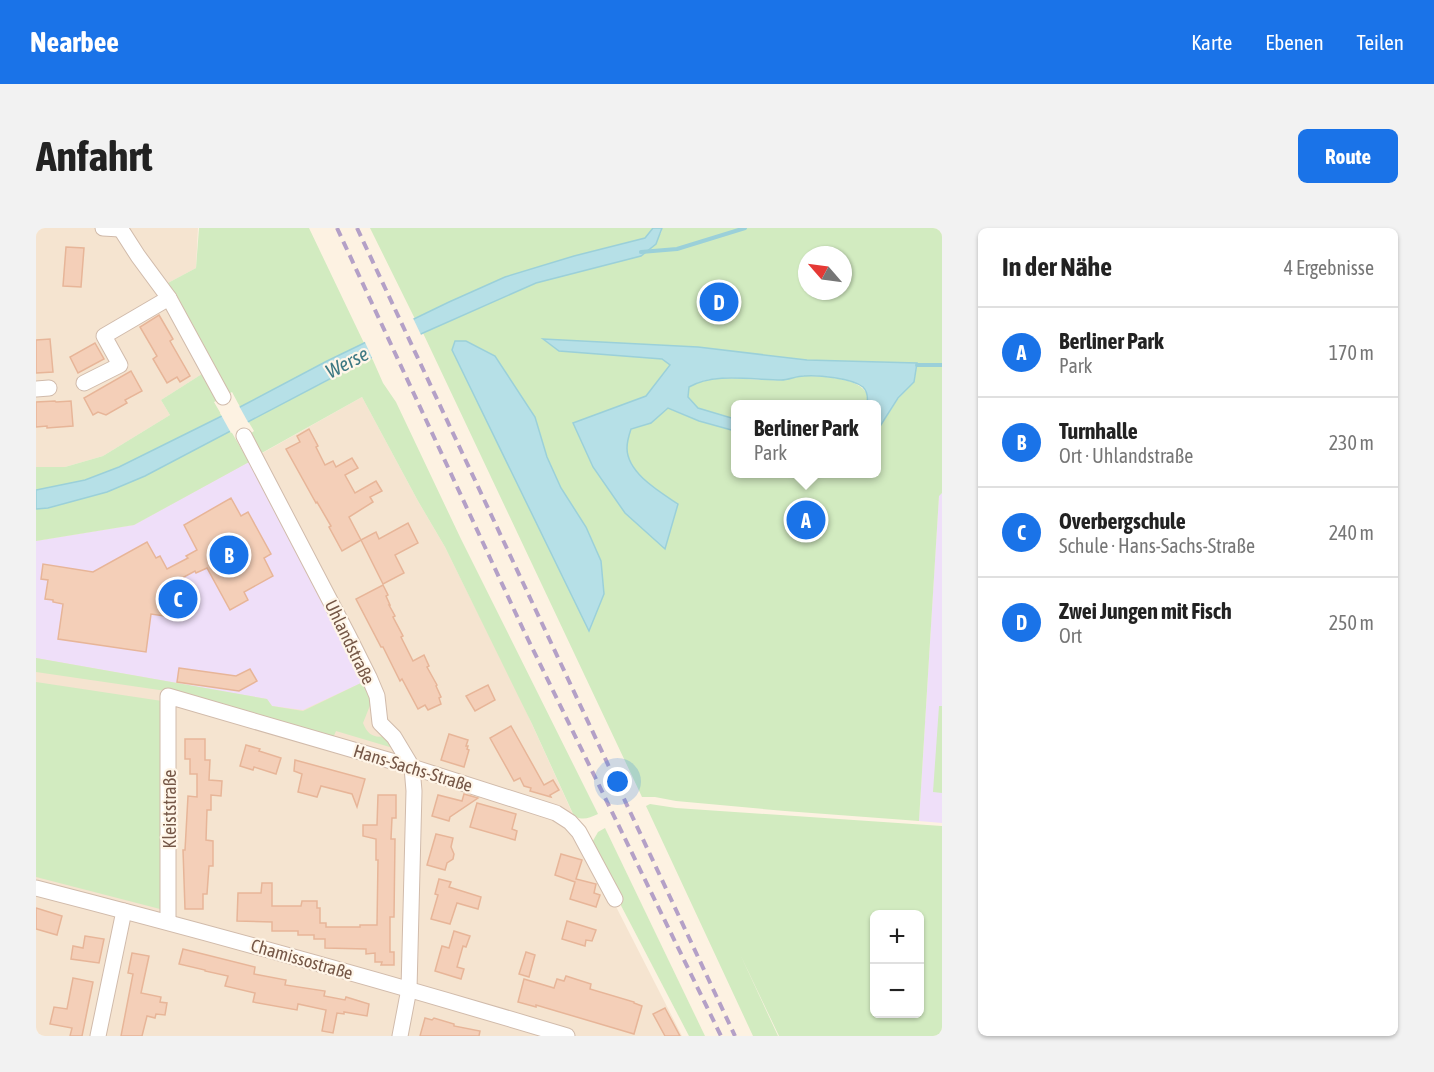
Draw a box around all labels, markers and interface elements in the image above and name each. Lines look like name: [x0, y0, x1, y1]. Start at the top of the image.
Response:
text: Nearbee: [30, 26, 119, 58]
text: Karte: [1191, 30, 1232, 54]
text: Ebenen: [1265, 30, 1324, 54]
text: Teilen: [1357, 30, 1404, 54]
button: Route: [1298, 129, 1398, 183]
text: Anfahrt: [36, 132, 153, 180]
north arrow: [798, 246, 852, 300]
text: In der Nähe: [1002, 252, 1112, 282]
text: 4 Ergebnisse: [1284, 256, 1374, 279]
pin: D: [700, 280, 738, 325]
text: Berliner Park: [1059, 328, 1164, 354]
text: A: [1017, 341, 1026, 364]
text: 170 m: [1329, 341, 1374, 364]
water label: Werse: [322, 342, 372, 382]
text: Park: [1059, 354, 1092, 377]
popup: [731, 400, 881, 478]
text: Berliner Park: [754, 415, 858, 441]
text: Turnhalle: [1059, 418, 1138, 444]
text: B: [1017, 431, 1026, 454]
text: 230 m: [1329, 431, 1374, 454]
text: Park: [754, 441, 787, 464]
text: Ort · Uhlandstraße: [1059, 444, 1193, 467]
pin: A: [786, 498, 826, 542]
text: Overbergschule: [1059, 508, 1186, 534]
text: C: [1017, 521, 1026, 544]
text: 240 m: [1329, 521, 1374, 544]
pin: B: [210, 532, 248, 578]
text: Schule · Hans-Sachs-Straße: [1059, 534, 1255, 557]
pin: C: [158, 576, 198, 622]
street label: Uhlandstraße: [321, 596, 379, 688]
text: Zwei Jungen mit Fisch: [1059, 598, 1232, 624]
text: D: [1016, 611, 1027, 634]
text: 250 m: [1329, 611, 1374, 634]
text: Ort: [1059, 624, 1082, 647]
street label: Hans-Sachs-Straße: [351, 740, 475, 796]
your location: [603, 767, 632, 796]
street label: Kleiststraße: [159, 770, 180, 848]
map controls: [870, 910, 924, 1018]
button: +: [870, 910, 924, 964]
street label: Chamissostraße: [249, 934, 355, 984]
button: −: [870, 964, 924, 1018]

